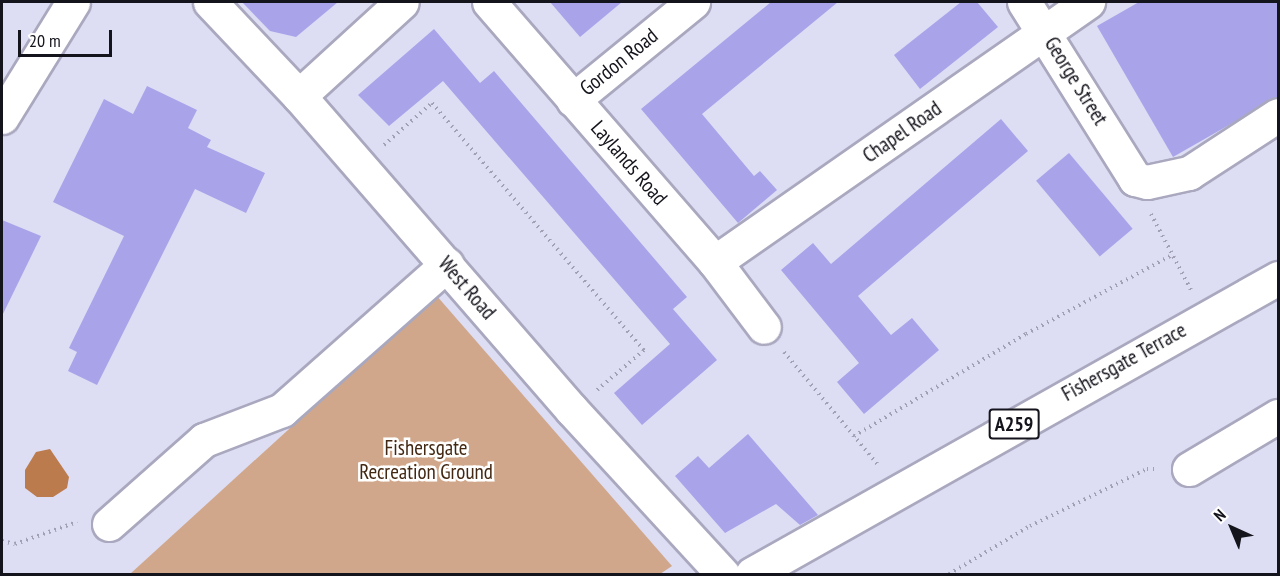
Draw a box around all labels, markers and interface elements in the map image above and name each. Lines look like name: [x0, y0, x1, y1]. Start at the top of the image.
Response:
scale bar: [21, 18, 116, 56]
street label: Gordon Road: [575, 23, 663, 101]
text: 20 m: [29, 29, 61, 52]
street label: George Street: [1039, 32, 1113, 130]
street label: Chapel Road: [858, 96, 946, 168]
street label: Laylands Road: [585, 116, 673, 210]
street label: West Road: [433, 251, 501, 325]
street label: Fishersgate Terrace: [1057, 317, 1191, 407]
road number: A259: [988, 407, 1040, 441]
park label: Fishersgate Recreation Ground: [359, 435, 493, 485]
north arrow: [1202, 498, 1262, 558]
text: N: [1209, 505, 1230, 525]

